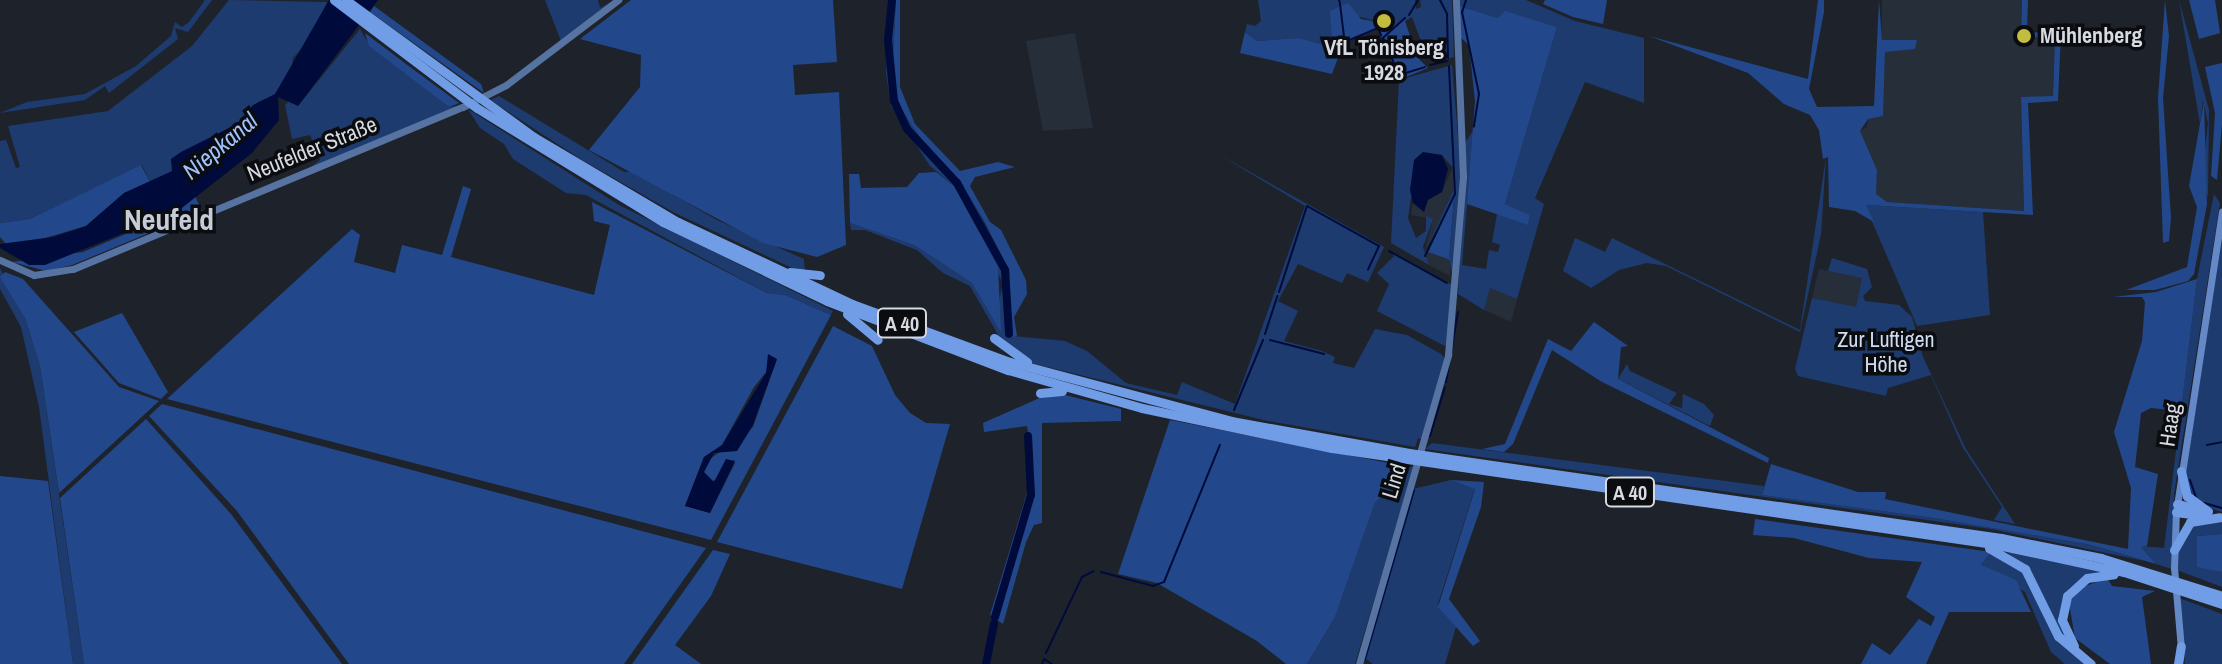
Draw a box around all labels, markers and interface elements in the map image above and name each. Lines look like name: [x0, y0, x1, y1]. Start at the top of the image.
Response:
marker: VfL Tönisberg 1928: [1375, 12, 1393, 30]
place label: Mühlenberg: [2040, 23, 2142, 49]
marker: Mühlenberg: [2015, 27, 2033, 45]
place label: VfL Tönisberg 1928: [1324, 34, 1444, 86]
water label: Niepkanal: [177, 106, 263, 186]
street label: Neufelder Straße: [243, 111, 381, 187]
district label: Neufeld: [124, 201, 214, 237]
road number: A 40: [876, 307, 928, 339]
park label: Zur Luftigen Höhe: [1837, 326, 1935, 378]
street label: Haag: [2154, 402, 2186, 448]
street label: Lind: [1376, 460, 1412, 502]
road number: A 40: [1604, 476, 1656, 508]

